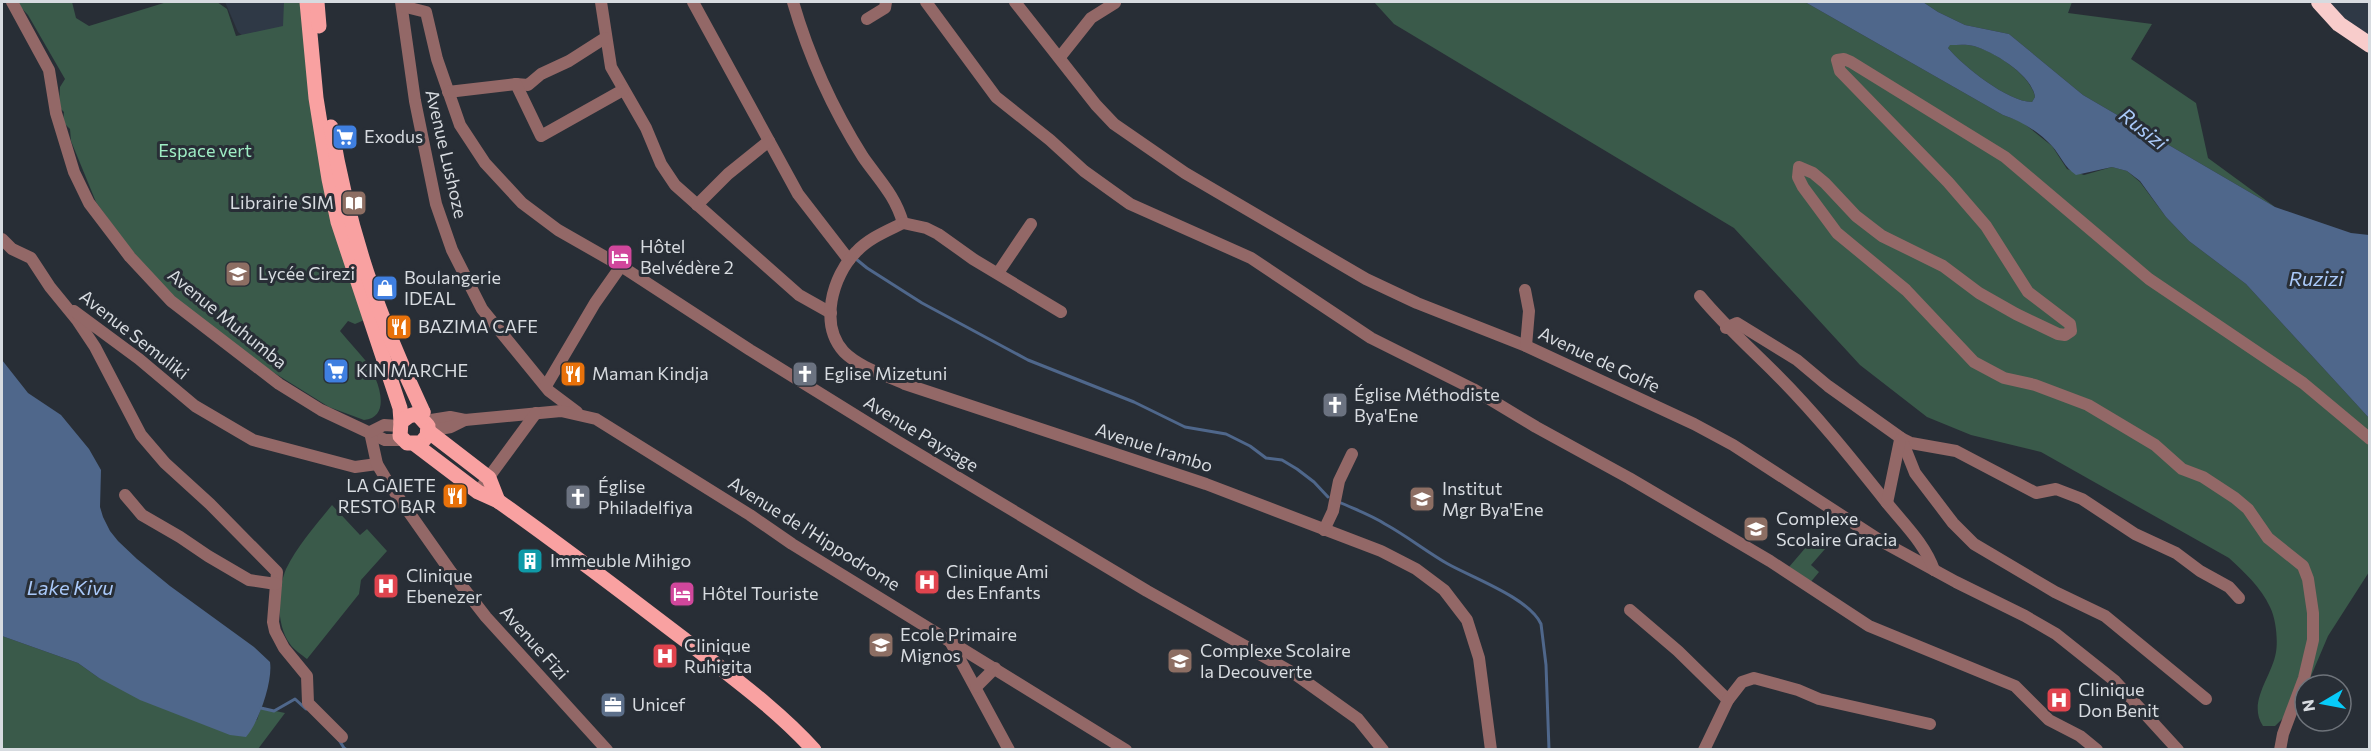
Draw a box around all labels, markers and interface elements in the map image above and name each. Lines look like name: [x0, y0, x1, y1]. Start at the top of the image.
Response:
street label: Avenue Lushoze: [421, 87, 472, 220]
water label: Rusizi: [2115, 102, 2173, 155]
supermarket icon: Exodus: [330, 122, 360, 152]
place label: Exodus: [364, 125, 423, 147]
park label: Espace vert: [158, 139, 252, 161]
library icon: Librairie SIM: [339, 188, 369, 218]
place label: Librairie SIM: [230, 191, 334, 213]
place label: Hôtel Belvédère 2: [640, 235, 734, 278]
hotel icon: Hôtel Belvédère 2: [605, 242, 635, 272]
school or university icon: Lycée Cirezi: [223, 259, 253, 289]
place label: Lycée Cirezi: [258, 262, 355, 284]
street label: Avenue Muhumba: [164, 263, 292, 373]
place label: Boulangerie IDEAL: [404, 266, 501, 309]
water label: Ruzizi: [2289, 266, 2344, 290]
shop icon: Boulangerie IDEAL: [370, 273, 400, 303]
street label: Avenue Semuliki: [76, 285, 194, 384]
restaurant icon: BAZIMA CAFE: [384, 312, 414, 342]
place label: BAZIMA CAFE: [418, 315, 538, 337]
street label: Avenue de Golfe: [1535, 321, 1664, 397]
supermarket icon: KIN MARCHE: [321, 356, 351, 386]
place label: KIN MARCHE: [356, 359, 468, 381]
restaurant icon: Maman Kindja: [558, 359, 588, 389]
church icon: Eglise Mizetuni: [790, 359, 820, 389]
place label: Maman Kindja: [592, 362, 709, 384]
place label: Eglise Mizetuni: [824, 362, 947, 384]
place label: Église Méthodiste Bya'Ene: [1354, 383, 1500, 426]
street label: Avenue Paysage: [860, 390, 983, 476]
church icon: Église Méthodiste Bya'Ene: [1320, 390, 1350, 420]
street label: Avenue Irambo: [1093, 418, 1216, 476]
street label: Avenue de l'Hippodrome: [725, 471, 904, 595]
place label: LA GAIETE RESTO BAR: [338, 474, 436, 517]
place label: Église Philadelfiya: [598, 475, 693, 518]
place label: Institut Mgr Bya'Ene: [1442, 477, 1544, 520]
restaurant icon: LA GAIETE RESTO BAR: [440, 481, 470, 511]
church icon: Église Philadelfiya: [563, 482, 593, 512]
school or university icon: Institut Mgr Bya'Ene: [1407, 484, 1437, 514]
place label: Complexe Scolaire Gracia: [1776, 507, 1897, 550]
school or university icon: Complexe Scolaire Gracia: [1741, 514, 1771, 544]
building icon: Immeuble Mihigo: [515, 546, 545, 576]
place label: Immeuble Mihigo: [550, 549, 691, 571]
place label: Clinique Ami des Enfants: [946, 560, 1049, 603]
place label: Clinique Ebenezer: [406, 564, 482, 607]
hospital icon: Clinique Ami des Enfants: [912, 567, 942, 597]
hospital icon: Clinique Ebenezer: [371, 571, 401, 601]
water label: Lake Kivu: [27, 575, 113, 599]
hotel icon: Hôtel Touriste: [667, 579, 697, 609]
place label: Hôtel Touriste: [702, 582, 819, 604]
street label: Avenue Fizi: [496, 601, 574, 684]
place label: Ecole Primaire Mignos: [900, 623, 1017, 666]
school or university icon: Ecole Primaire Mignos: [866, 630, 896, 660]
place label: Clinique Ruhigita: [684, 634, 752, 677]
place label: Complexe Scolaire la Decouverte: [1200, 639, 1351, 682]
hospital icon: Clinique Ruhigita: [650, 641, 680, 671]
school or university icon: Complexe Scolaire la Decouverte: [1165, 646, 1195, 676]
north arrow: [2293, 673, 2353, 733]
place label: Clinique Don Benit: [2078, 678, 2159, 721]
hospital icon: Clinique Don Benit: [2044, 685, 2074, 715]
office icon: Unicef: [598, 690, 628, 720]
place label: Unicef: [632, 693, 686, 715]
text: N: [2297, 698, 2318, 713]

